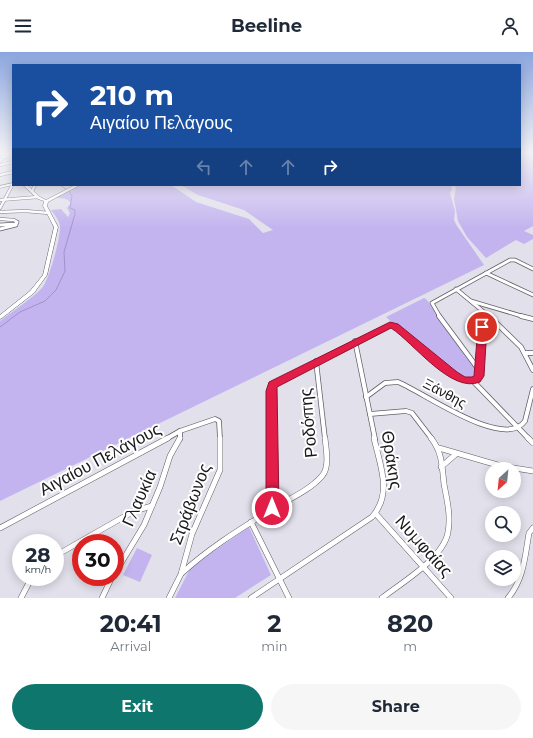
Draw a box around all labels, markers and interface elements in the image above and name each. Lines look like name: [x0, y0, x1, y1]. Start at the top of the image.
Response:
icon: menu: [12, 15, 34, 37]
text: Beeline: [231, 15, 302, 37]
icon: person: [499, 15, 521, 37]
text: 210 m: [90, 78, 174, 112]
icon: right: [24, 80, 76, 132]
text: Αιγαίου Πελάγους: [90, 112, 233, 134]
icon: left: [193, 156, 215, 178]
icon: ahead: [235, 156, 257, 178]
icon: ahead: [277, 156, 299, 178]
icon: right: [319, 156, 341, 178]
pin: [465, 310, 499, 344]
icon: arrive: [471, 316, 493, 338]
street label: Ξάνθης: [420, 374, 470, 412]
street label: Ροδόπης: [295, 387, 321, 459]
street label: Αιγαίου Πελάγους: [36, 419, 164, 499]
street label: Θράκης: [378, 429, 406, 491]
street label: Στράβωνος: [165, 461, 215, 547]
north arrow: [485, 462, 521, 498]
map controls: [485, 462, 521, 586]
street label: Γλαυκία: [118, 466, 160, 529]
position arrow: [251, 487, 293, 529]
button: search: [485, 506, 521, 542]
street label: Νυμφαίας: [391, 511, 457, 581]
speed limit sign: 30: [72, 534, 124, 586]
text: 28: [26, 543, 51, 567]
button: layers: [485, 550, 521, 586]
text: km/h: [25, 563, 51, 576]
text: 20:41: [100, 609, 162, 638]
text: 2: [267, 609, 281, 638]
text: 820: [387, 609, 433, 638]
text: Arrival: [110, 638, 151, 654]
text: min: [261, 638, 287, 654]
text: m: [403, 638, 417, 654]
button: Exit: [12, 684, 263, 730]
button: Share: [271, 684, 521, 730]

